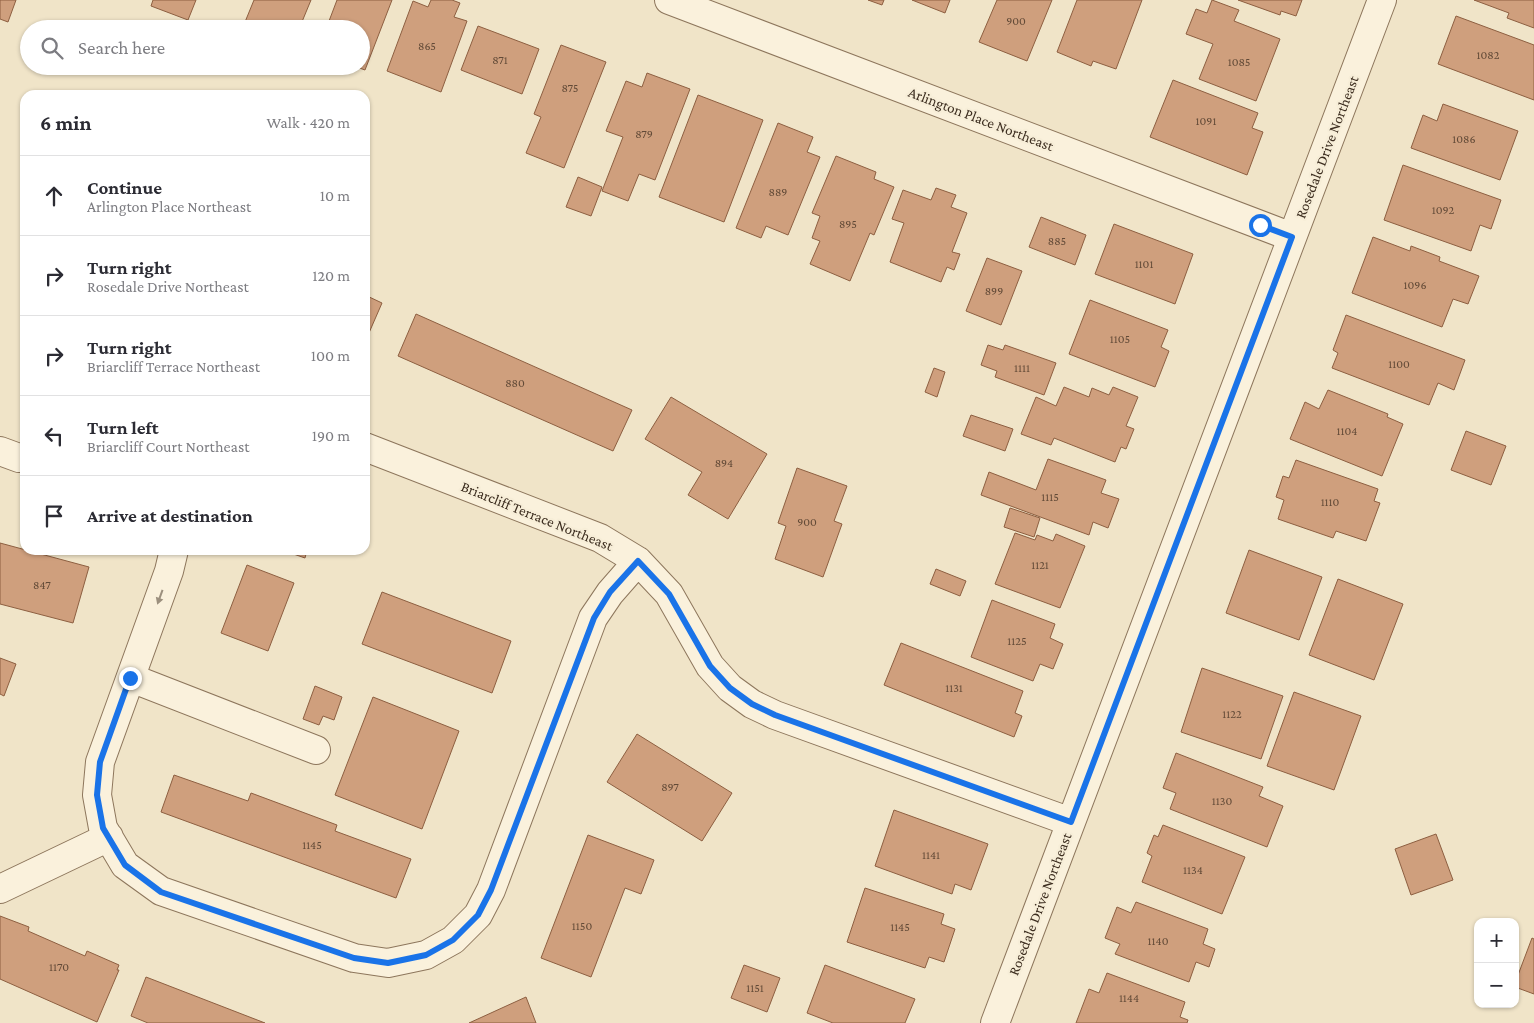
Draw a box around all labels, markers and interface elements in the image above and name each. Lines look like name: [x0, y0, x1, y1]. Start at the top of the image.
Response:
house number: 900: [1006, 14, 1026, 28]
search box: [20, 20, 370, 75]
icon: search: [38, 34, 66, 62]
text: Search here: [78, 37, 165, 58]
house number: 865: [418, 39, 436, 53]
house number: 1082: [1477, 48, 1500, 62]
house number: 871: [492, 53, 508, 67]
house number: 1085: [1228, 55, 1250, 69]
street label: Rosedale Drive Northeast: [1292, 72, 1362, 221]
house number: 875: [561, 81, 579, 95]
street label: Arlington Place Northeast: [906, 84, 1057, 155]
text: 6 min: [40, 111, 91, 135]
text: Walk · 420 m: [266, 114, 350, 131]
house number: 1091: [1196, 114, 1216, 128]
house number: 879: [635, 127, 653, 141]
house number: 1086: [1452, 132, 1476, 146]
text: Continue: [87, 177, 162, 198]
icon: ahead: [40, 182, 68, 210]
house number: 889: [769, 185, 787, 199]
text: 10 m: [320, 187, 350, 204]
text: Arlington Place Northeast: [87, 198, 251, 215]
house number: 1092: [1432, 203, 1454, 217]
route start: [1249, 214, 1272, 237]
house number: 895: [839, 217, 857, 231]
house number: 885: [1048, 234, 1066, 248]
text: Turn right: [87, 257, 172, 278]
house number: 1101: [1135, 257, 1153, 271]
icon: right: [40, 262, 68, 290]
text: 120 m: [312, 267, 350, 284]
text: Rosedale Drive Northeast: [87, 278, 249, 295]
house number: 1096: [1404, 278, 1426, 292]
house number: 899: [985, 284, 1003, 298]
house number: 1105: [1110, 332, 1130, 346]
text: Turn right: [87, 337, 172, 358]
icon: right: [40, 342, 68, 370]
text: 100 m: [311, 347, 350, 364]
house number: 1100: [1388, 357, 1410, 371]
text: Briarcliff Terrace Northeast: [87, 358, 260, 375]
house number: 1111: [1014, 361, 1030, 375]
house number: 880: [505, 376, 525, 390]
text: Turn left: [87, 417, 159, 438]
icon: left: [40, 422, 68, 450]
house number: 1104: [1337, 424, 1357, 438]
text: 190 m: [312, 427, 350, 444]
text: Briarcliff Court Northeast: [87, 438, 250, 455]
house number: 894: [715, 456, 733, 470]
street label: Briarcliff Terrace Northeast: [459, 478, 616, 554]
house number: 1115: [1041, 490, 1059, 504]
house number: 1110: [1321, 495, 1340, 509]
icon: arrive: [40, 502, 68, 530]
text: Arrive at destination: [87, 505, 253, 526]
house number: 900: [797, 515, 817, 529]
house number: 1121: [1031, 558, 1049, 572]
house number: 847: [33, 578, 51, 592]
one-way arrow: [156, 589, 163, 604]
house number: 1125: [1007, 634, 1027, 648]
route end: [119, 667, 142, 690]
house number: 1131: [945, 681, 963, 695]
house number: 1122: [1222, 707, 1242, 721]
house number: 897: [661, 780, 679, 794]
house number: 1130: [1212, 794, 1232, 808]
street label: Rosedale Drive Northeast: [1005, 829, 1075, 978]
house number: 1145: [302, 838, 322, 852]
house number: 1141: [922, 848, 940, 862]
house number: 1134: [1183, 863, 1203, 877]
map controls: [1474, 918, 1519, 1008]
button: +: [1474, 918, 1519, 963]
house number: 1150: [572, 919, 592, 933]
house number: 1145: [890, 920, 910, 934]
house number: 1140: [1148, 934, 1169, 948]
house number: 1170: [49, 960, 69, 974]
button: −: [1474, 963, 1519, 1008]
house number: 1151: [746, 981, 764, 995]
house number: 1144: [1119, 991, 1139, 1005]

